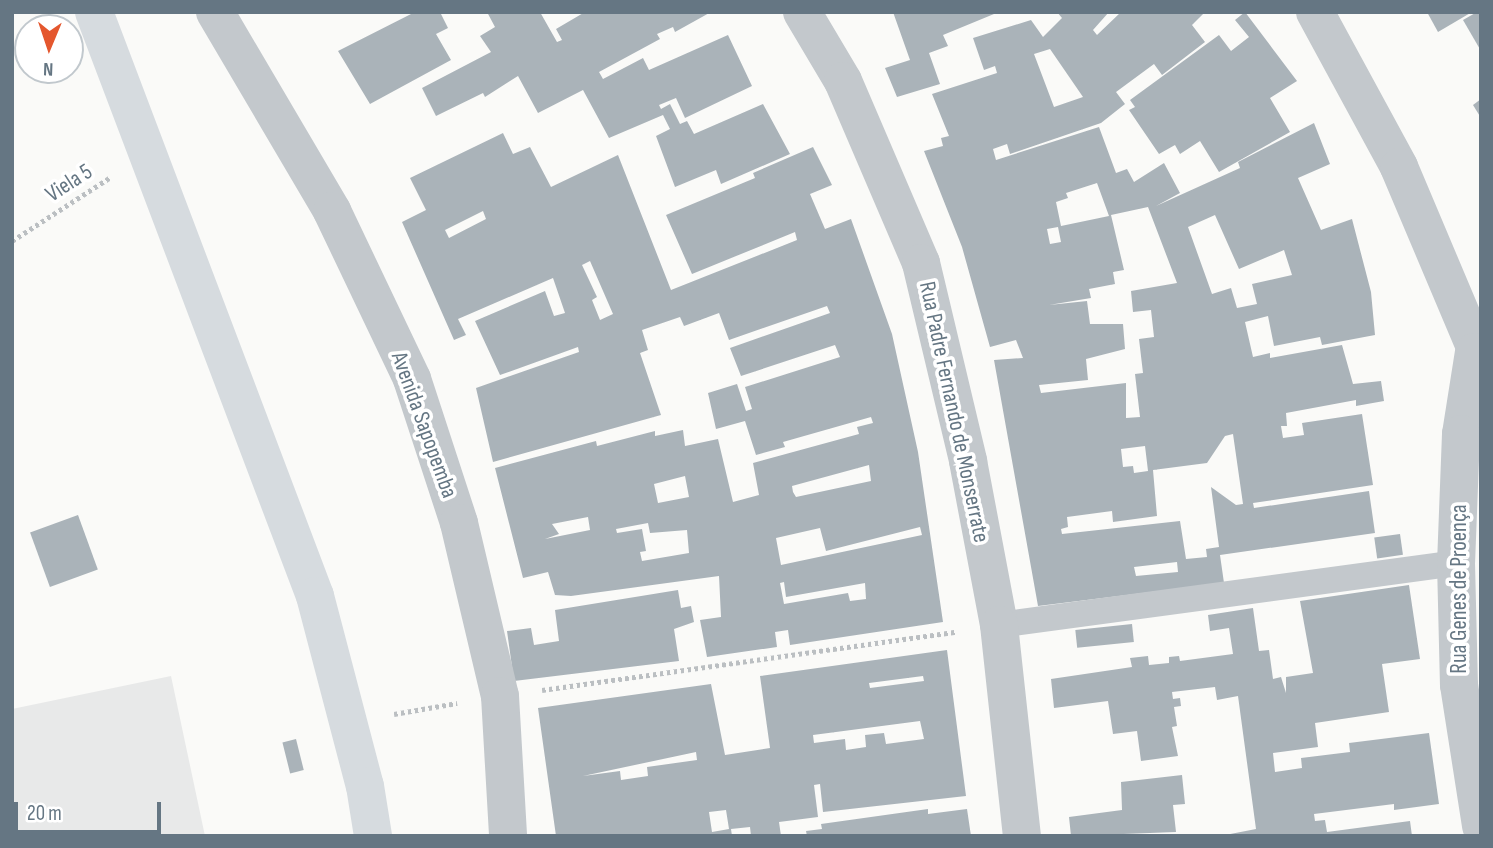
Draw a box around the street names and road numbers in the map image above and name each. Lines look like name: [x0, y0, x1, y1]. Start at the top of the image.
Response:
street label: Viela 5: [41, 158, 97, 208]
street label: Rua Padre Fernando de Monserrate: [913, 279, 995, 545]
street label: Avenida Sapopemba: [385, 348, 463, 502]
street label: Rua Genes de Proença: [1445, 504, 1473, 674]

